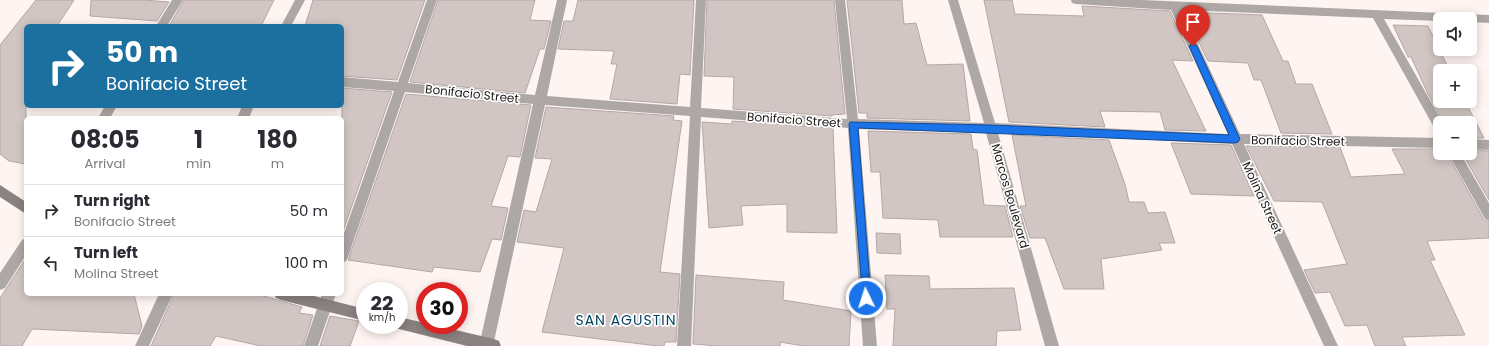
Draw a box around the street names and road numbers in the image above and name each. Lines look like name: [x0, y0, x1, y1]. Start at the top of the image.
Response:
street label: Bonifacio Street: [424, 80, 520, 107]
street label: Bonifacio Street: [747, 108, 842, 131]
street label: Bonifacio Street: [1251, 131, 1345, 150]
street label: Marcos Boulevard: [987, 142, 1034, 250]
street label: Molina Street: [1238, 159, 1287, 237]

